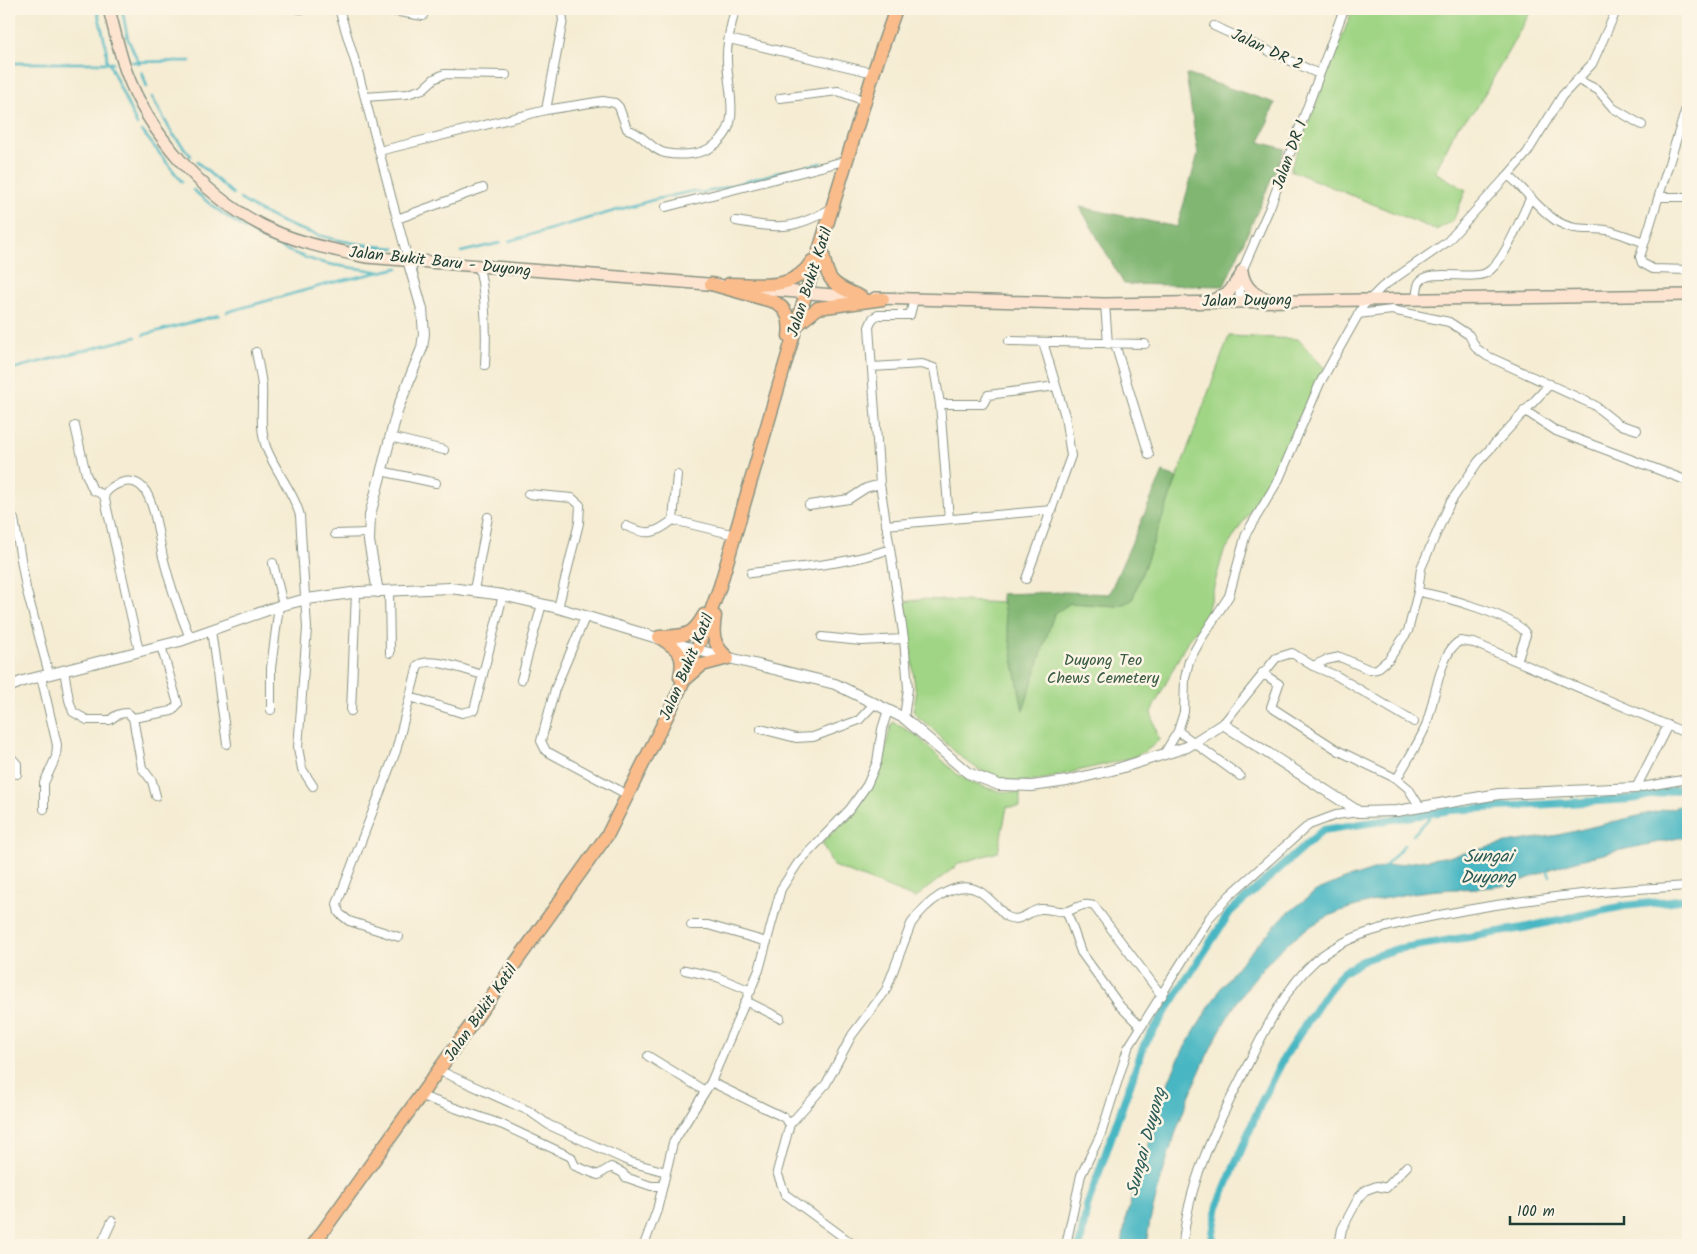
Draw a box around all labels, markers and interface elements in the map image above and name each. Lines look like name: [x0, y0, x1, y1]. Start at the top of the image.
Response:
street label: Jalan DR 2: [1227, 22, 1307, 78]
street label: Jalan DR 1: [1266, 117, 1314, 193]
street label: Jalan Bukit Katil: [780, 224, 840, 340]
street label: Jalan Bukit Baru - Duyong: [348, 240, 532, 284]
street label: Jalan Duyong: [1202, 288, 1292, 314]
street label: Jalan Bukit Katil: [653, 610, 721, 724]
park label: Duyong Teo Chews Cemetery: [1047, 648, 1160, 691]
water label: Sungai Duyong: [1460, 843, 1517, 893]
street label: Jalan Bukit Katil: [438, 959, 524, 1067]
water label: Sungai Duyong: [1119, 1083, 1176, 1200]
scale bar: [1510, 1194, 1623, 1226]
text: 100 m: [1517, 1200, 1555, 1224]

